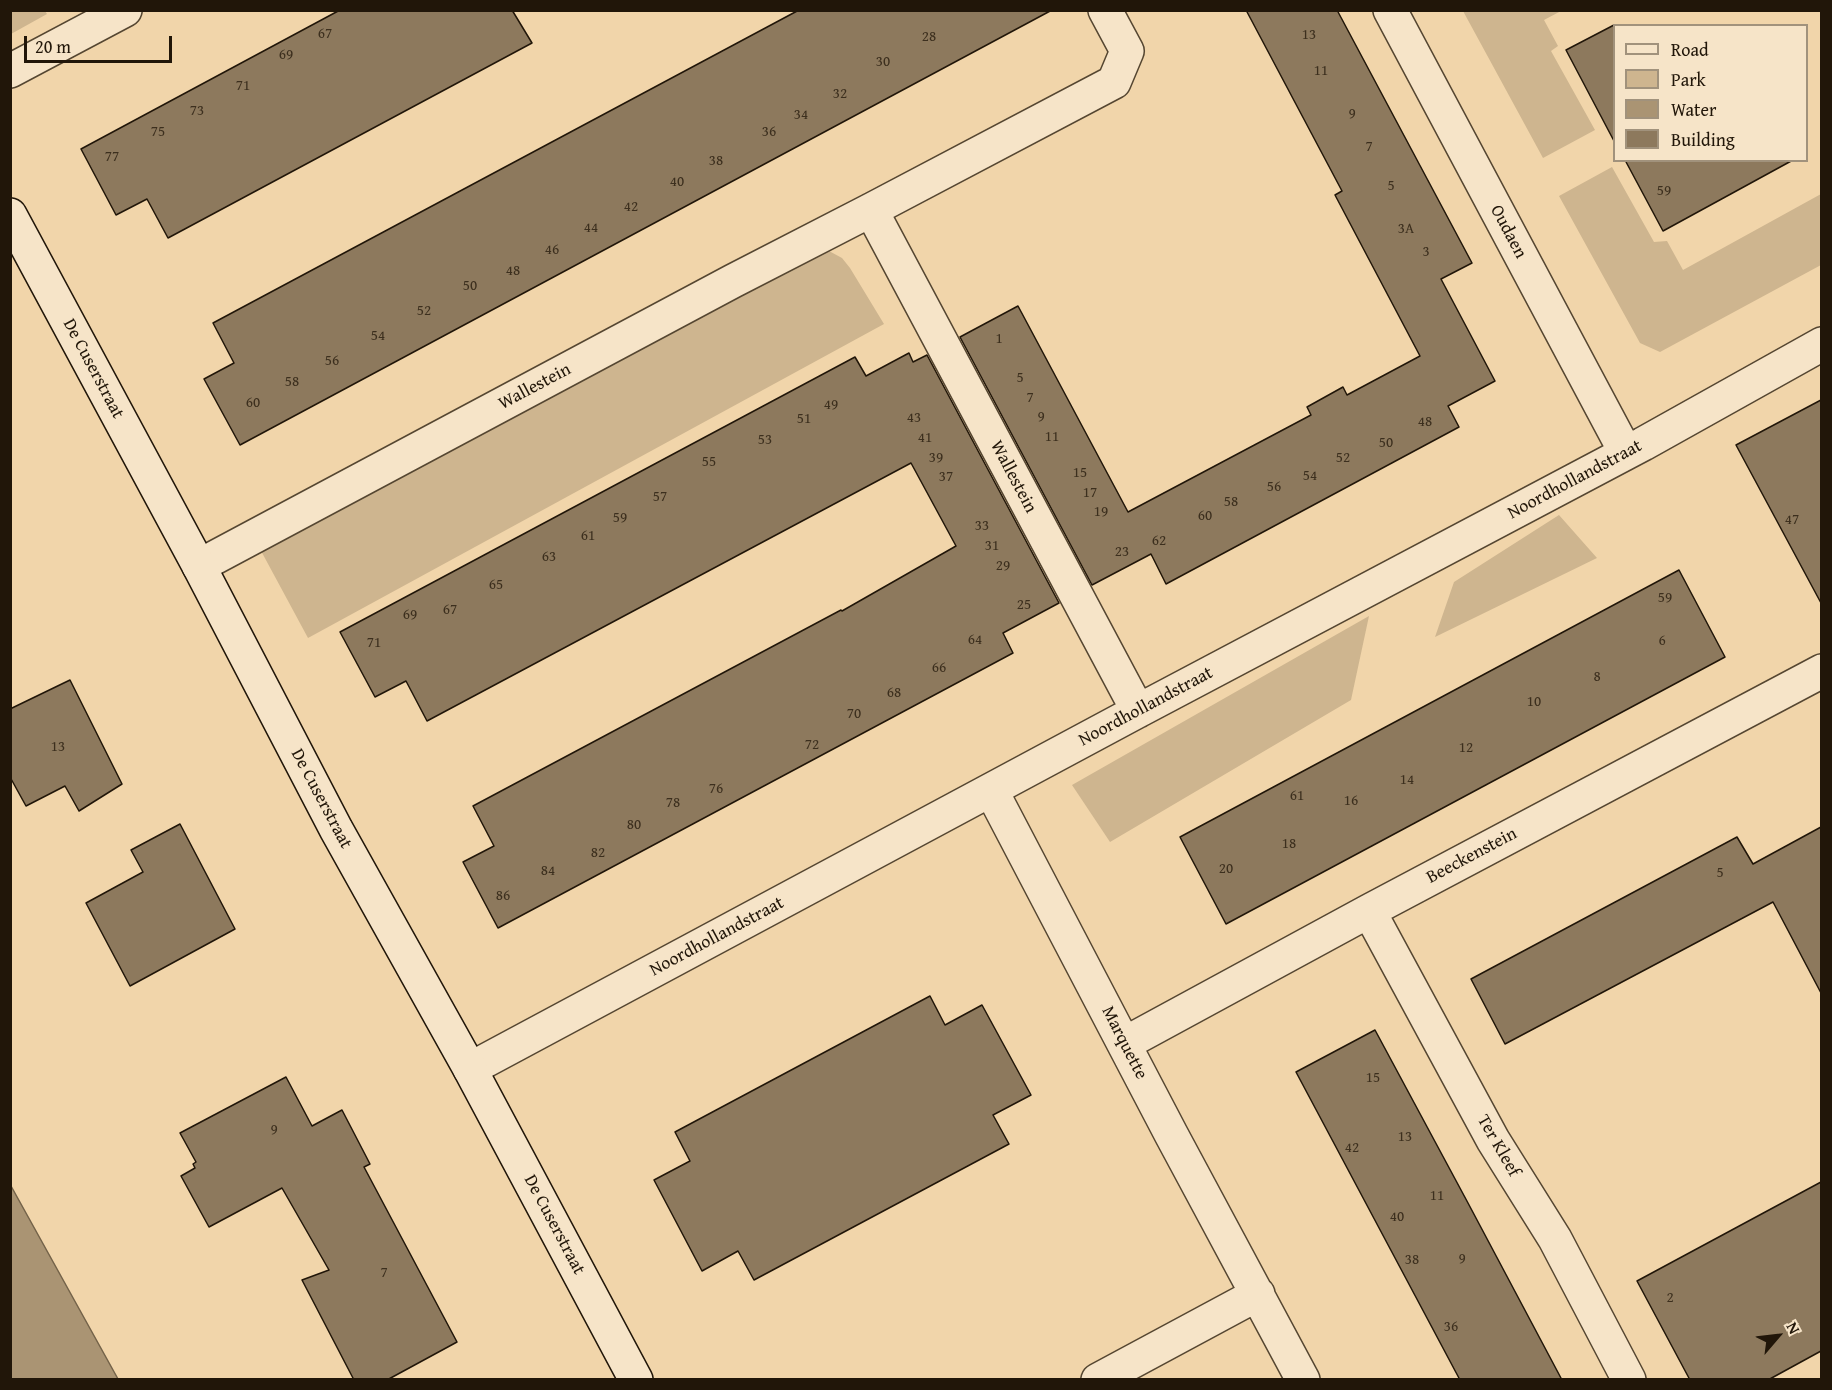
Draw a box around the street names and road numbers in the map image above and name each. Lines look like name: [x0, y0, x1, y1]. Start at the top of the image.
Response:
street label: Oudaen: [1485, 202, 1531, 262]
street label: De Cuserstraat: [58, 315, 128, 423]
street label: Wallestein: [495, 359, 575, 415]
street label: Noordhollandstraat: [1504, 436, 1646, 524]
street label: Wallestein: [985, 437, 1041, 517]
street label: Noordhollandstraat: [1075, 663, 1217, 751]
street label: De Cuserstraat: [286, 745, 356, 853]
street label: Beeckenstein: [1423, 823, 1521, 889]
street label: Noordhollandstraat: [646, 893, 788, 981]
street label: Marquette: [1096, 1003, 1152, 1083]
street label: Ter Kleef: [1472, 1111, 1524, 1181]
street label: De Cuserstraat: [519, 1171, 589, 1279]

